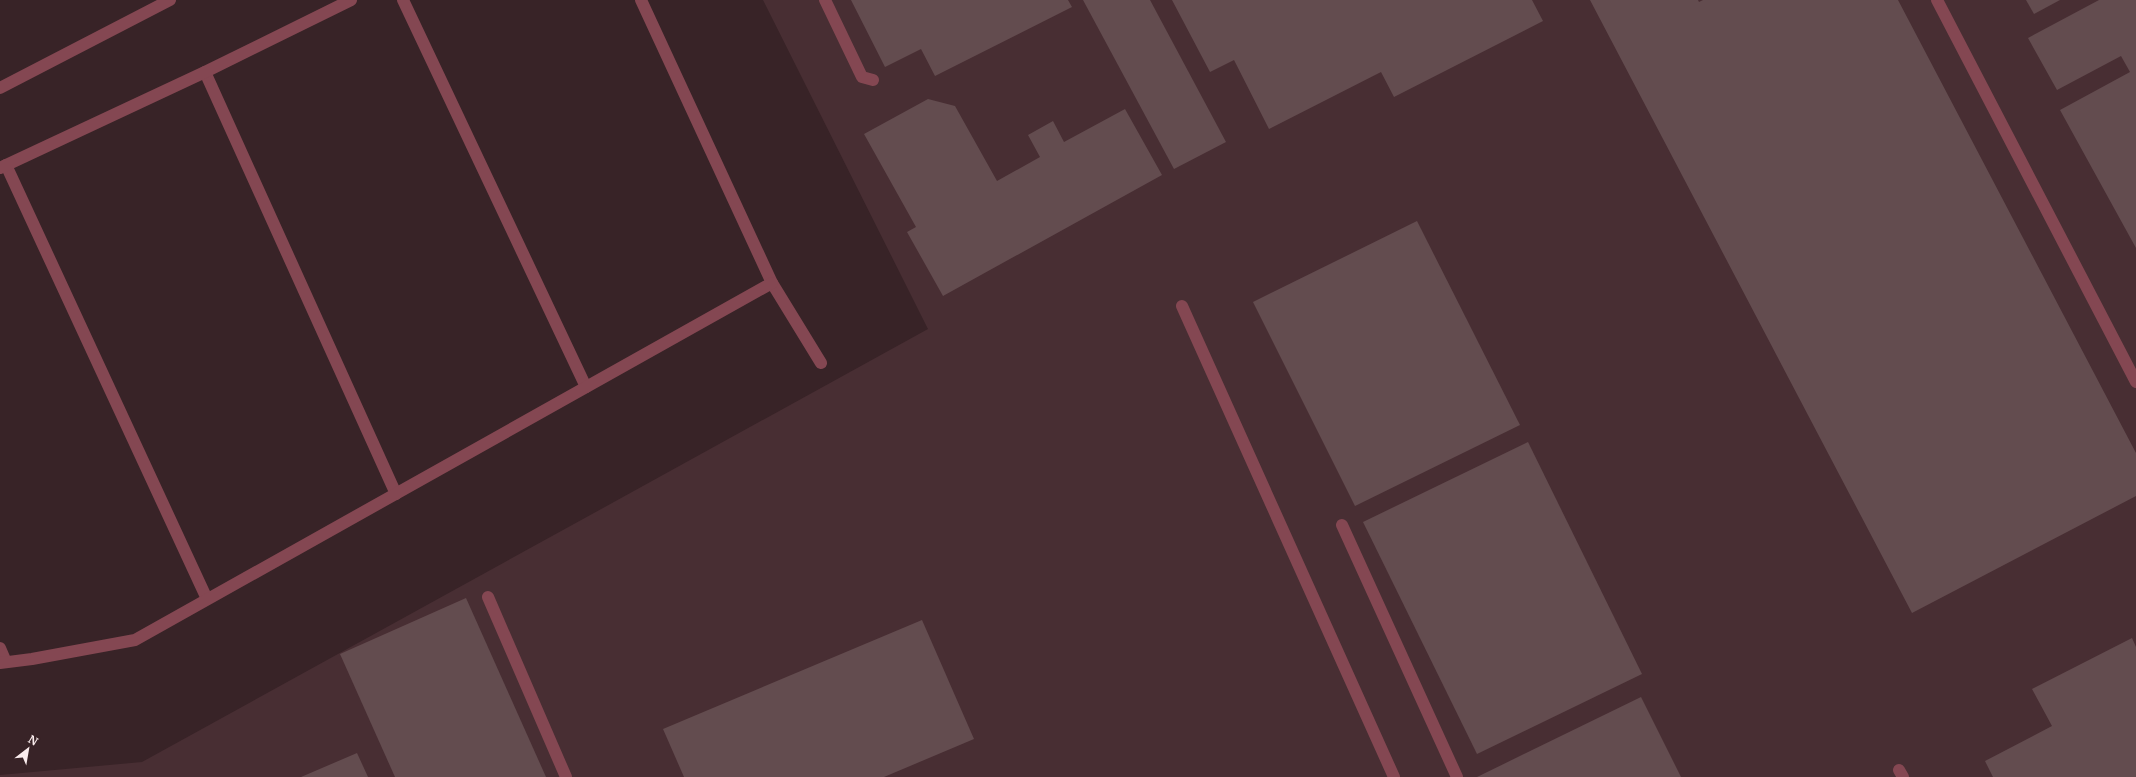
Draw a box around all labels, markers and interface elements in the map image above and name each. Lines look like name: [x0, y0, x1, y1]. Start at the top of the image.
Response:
north arrow: [8, 729, 48, 769]
text: N: [26, 732, 41, 749]

